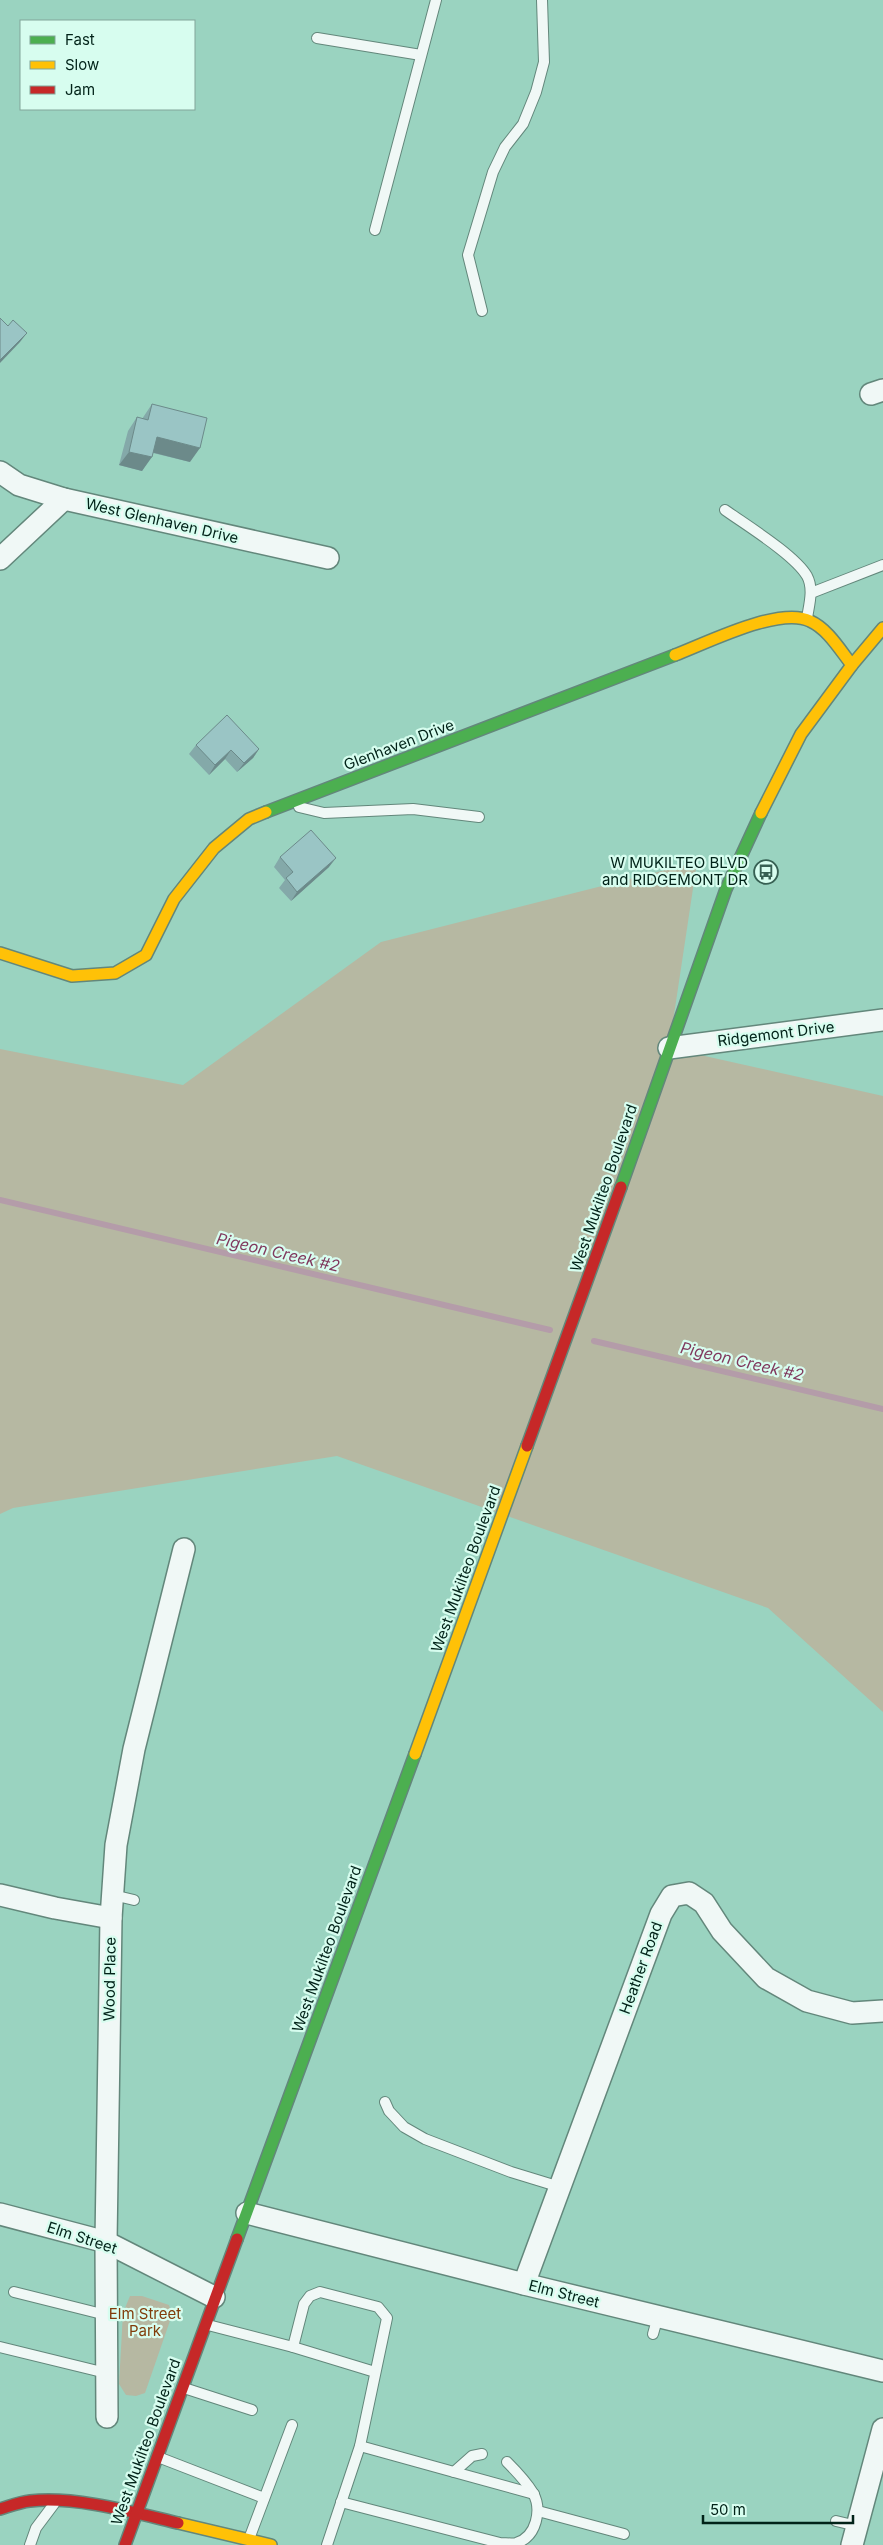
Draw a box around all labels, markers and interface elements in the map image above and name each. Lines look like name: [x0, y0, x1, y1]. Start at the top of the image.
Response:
legend: [20, 20, 195, 110]
text: Fast: [65, 30, 95, 49]
text: Slow: [65, 55, 99, 74]
text: Jam: [65, 80, 95, 99]
street label: West Glenhaven Drive: [84, 494, 240, 547]
street label: Glenhaven Drive: [341, 715, 457, 774]
place label: W MUKILTEO BLVD and RIDGEMONT DR: [602, 853, 748, 889]
bus stop icon: W MUKILTEO BLVD and RIDGEMONT DR: [753, 859, 779, 885]
street label: Ridgemont Drive: [716, 1017, 836, 1050]
street label: West Mukilteo Boulevard: [566, 1102, 641, 1274]
water label: Pigeon Creek #2: [214, 1228, 342, 1276]
water label: Pigeon Creek #2: [678, 1337, 806, 1385]
street label: West Mukilteo Boulevard: [427, 1483, 505, 1655]
street label: West Mukilteo Boulevard: [288, 1863, 366, 2035]
street label: Heather Road: [615, 1919, 666, 2017]
street label: Wood Place: [99, 1937, 120, 2021]
street label: Elm Street: [45, 2217, 120, 2258]
street label: Elm Street: [527, 2276, 602, 2312]
park label: Elm Street Park: [109, 2304, 181, 2340]
street label: West Mukilteo Boulevard: [107, 2356, 185, 2528]
scale bar: [703, 2492, 853, 2524]
text: 50 m: [710, 2500, 746, 2519]

